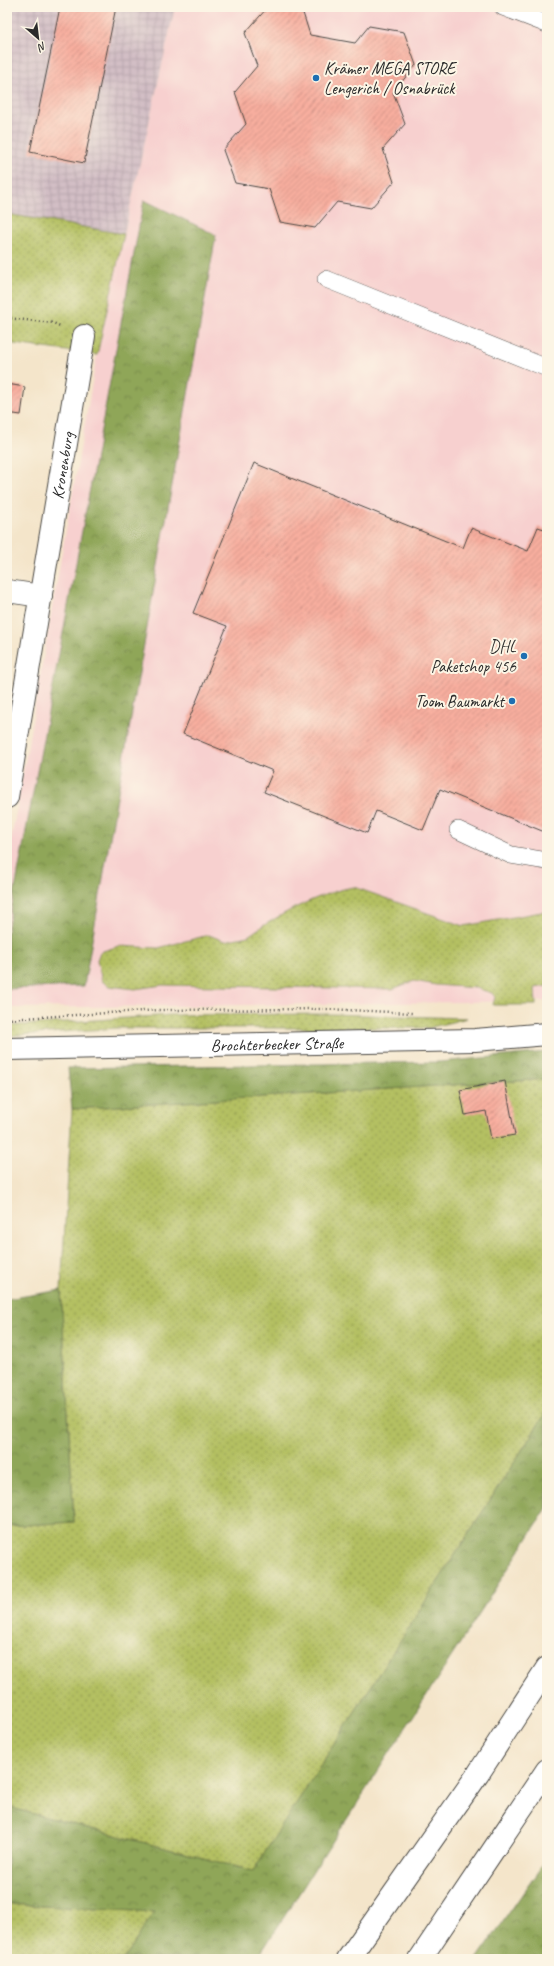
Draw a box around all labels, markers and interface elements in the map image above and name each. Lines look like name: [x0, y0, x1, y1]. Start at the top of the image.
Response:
north arrow: [18, 18, 58, 58]
text: N: [34, 39, 49, 56]
place label: Krämer MEGA STORE Lengerich / Osnabrück: [324, 58, 457, 99]
marker: Krämer MEGA STORE Lengerich / Osnabrück: [311, 73, 321, 83]
street label: Kronenburg: [46, 430, 78, 501]
place label: DHL Paketshop 456: [431, 636, 517, 677]
marker: DHL Paketshop 456: [519, 651, 529, 661]
place label: Toom Baumarkt: [415, 691, 506, 712]
marker: Toom Baumarkt: [507, 696, 517, 706]
street label: Brochterbecker Straße: [211, 1032, 345, 1056]

